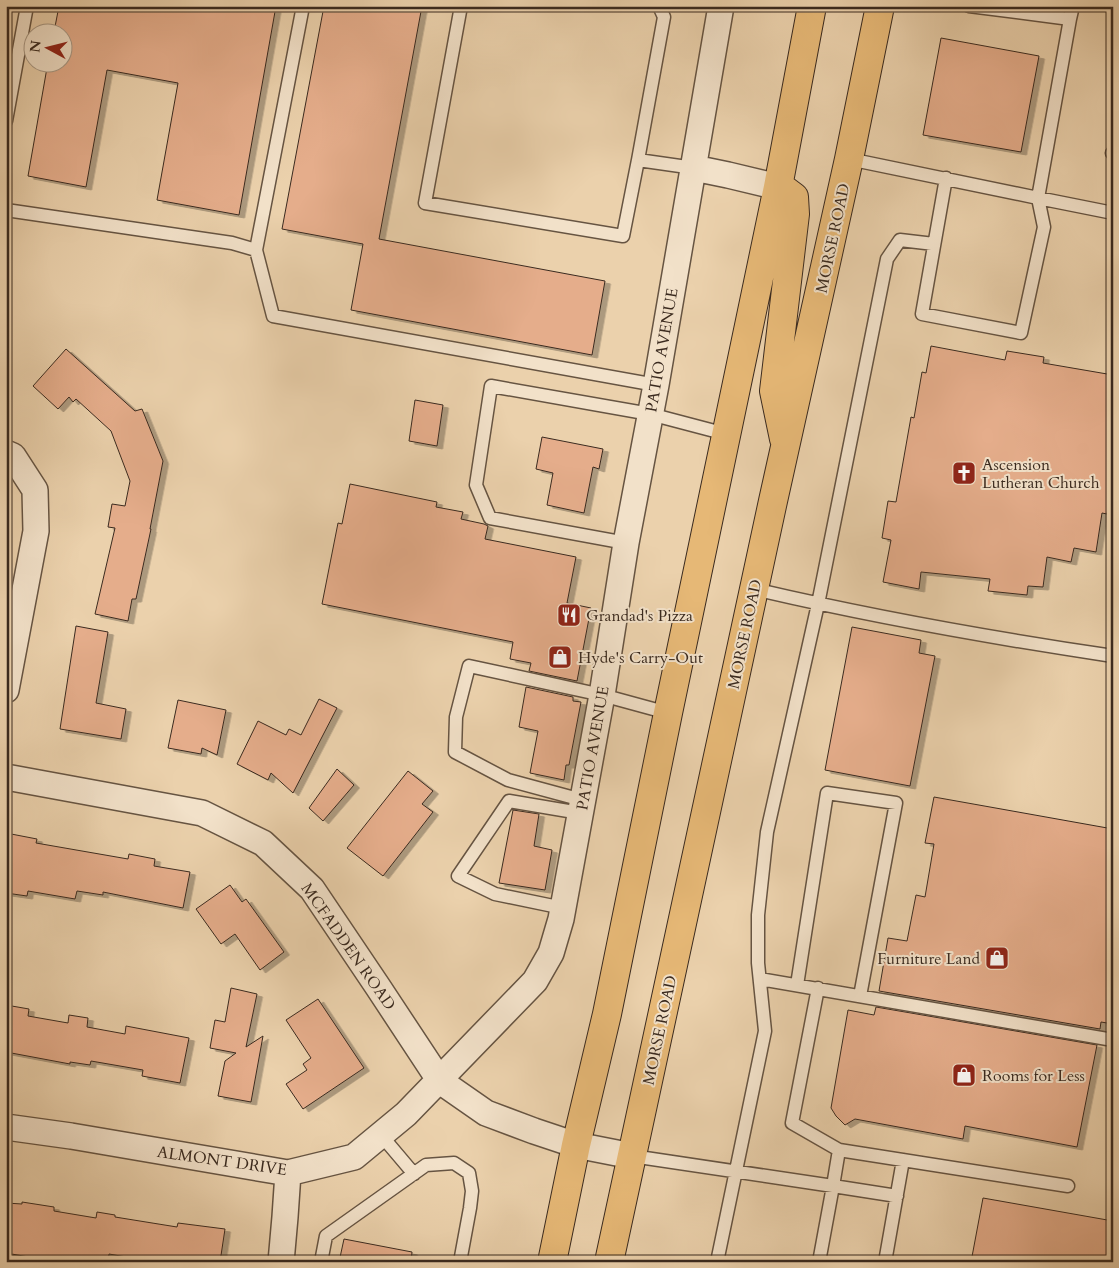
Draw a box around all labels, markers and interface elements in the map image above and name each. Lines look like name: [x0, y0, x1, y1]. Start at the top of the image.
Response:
north arrow: [22, 22, 72, 72]
text: N: [25, 39, 46, 54]
street label: MORSE ROAD: [811, 181, 855, 295]
street label: PATIO AVENUE: [640, 286, 684, 414]
place label: Ascension Lutheran Church: [982, 454, 1100, 494]
church icon: Ascension Lutheran Church: [951, 460, 977, 486]
street label: MORSE ROAD: [723, 577, 767, 691]
restaurant icon: Grandad's Pizza: [556, 602, 582, 628]
place label: Grandad's Pizza: [586, 605, 693, 627]
shop icon: Hyde's Carry-Out: [547, 644, 573, 670]
place label: Hyde's Carry-Out: [578, 647, 703, 669]
street label: PATIO AVENUE: [571, 684, 615, 812]
street label: MCFADDEN ROAD: [296, 878, 400, 1015]
shop icon: Furniture Land: [984, 945, 1010, 971]
place label: Furniture Land: [877, 948, 980, 970]
street label: MORSE ROAD: [638, 973, 682, 1087]
shop icon: Rooms for Less: [951, 1062, 977, 1088]
place label: Rooms for Less: [982, 1065, 1085, 1087]
street label: ALMONT DRIVE: [156, 1141, 288, 1181]

